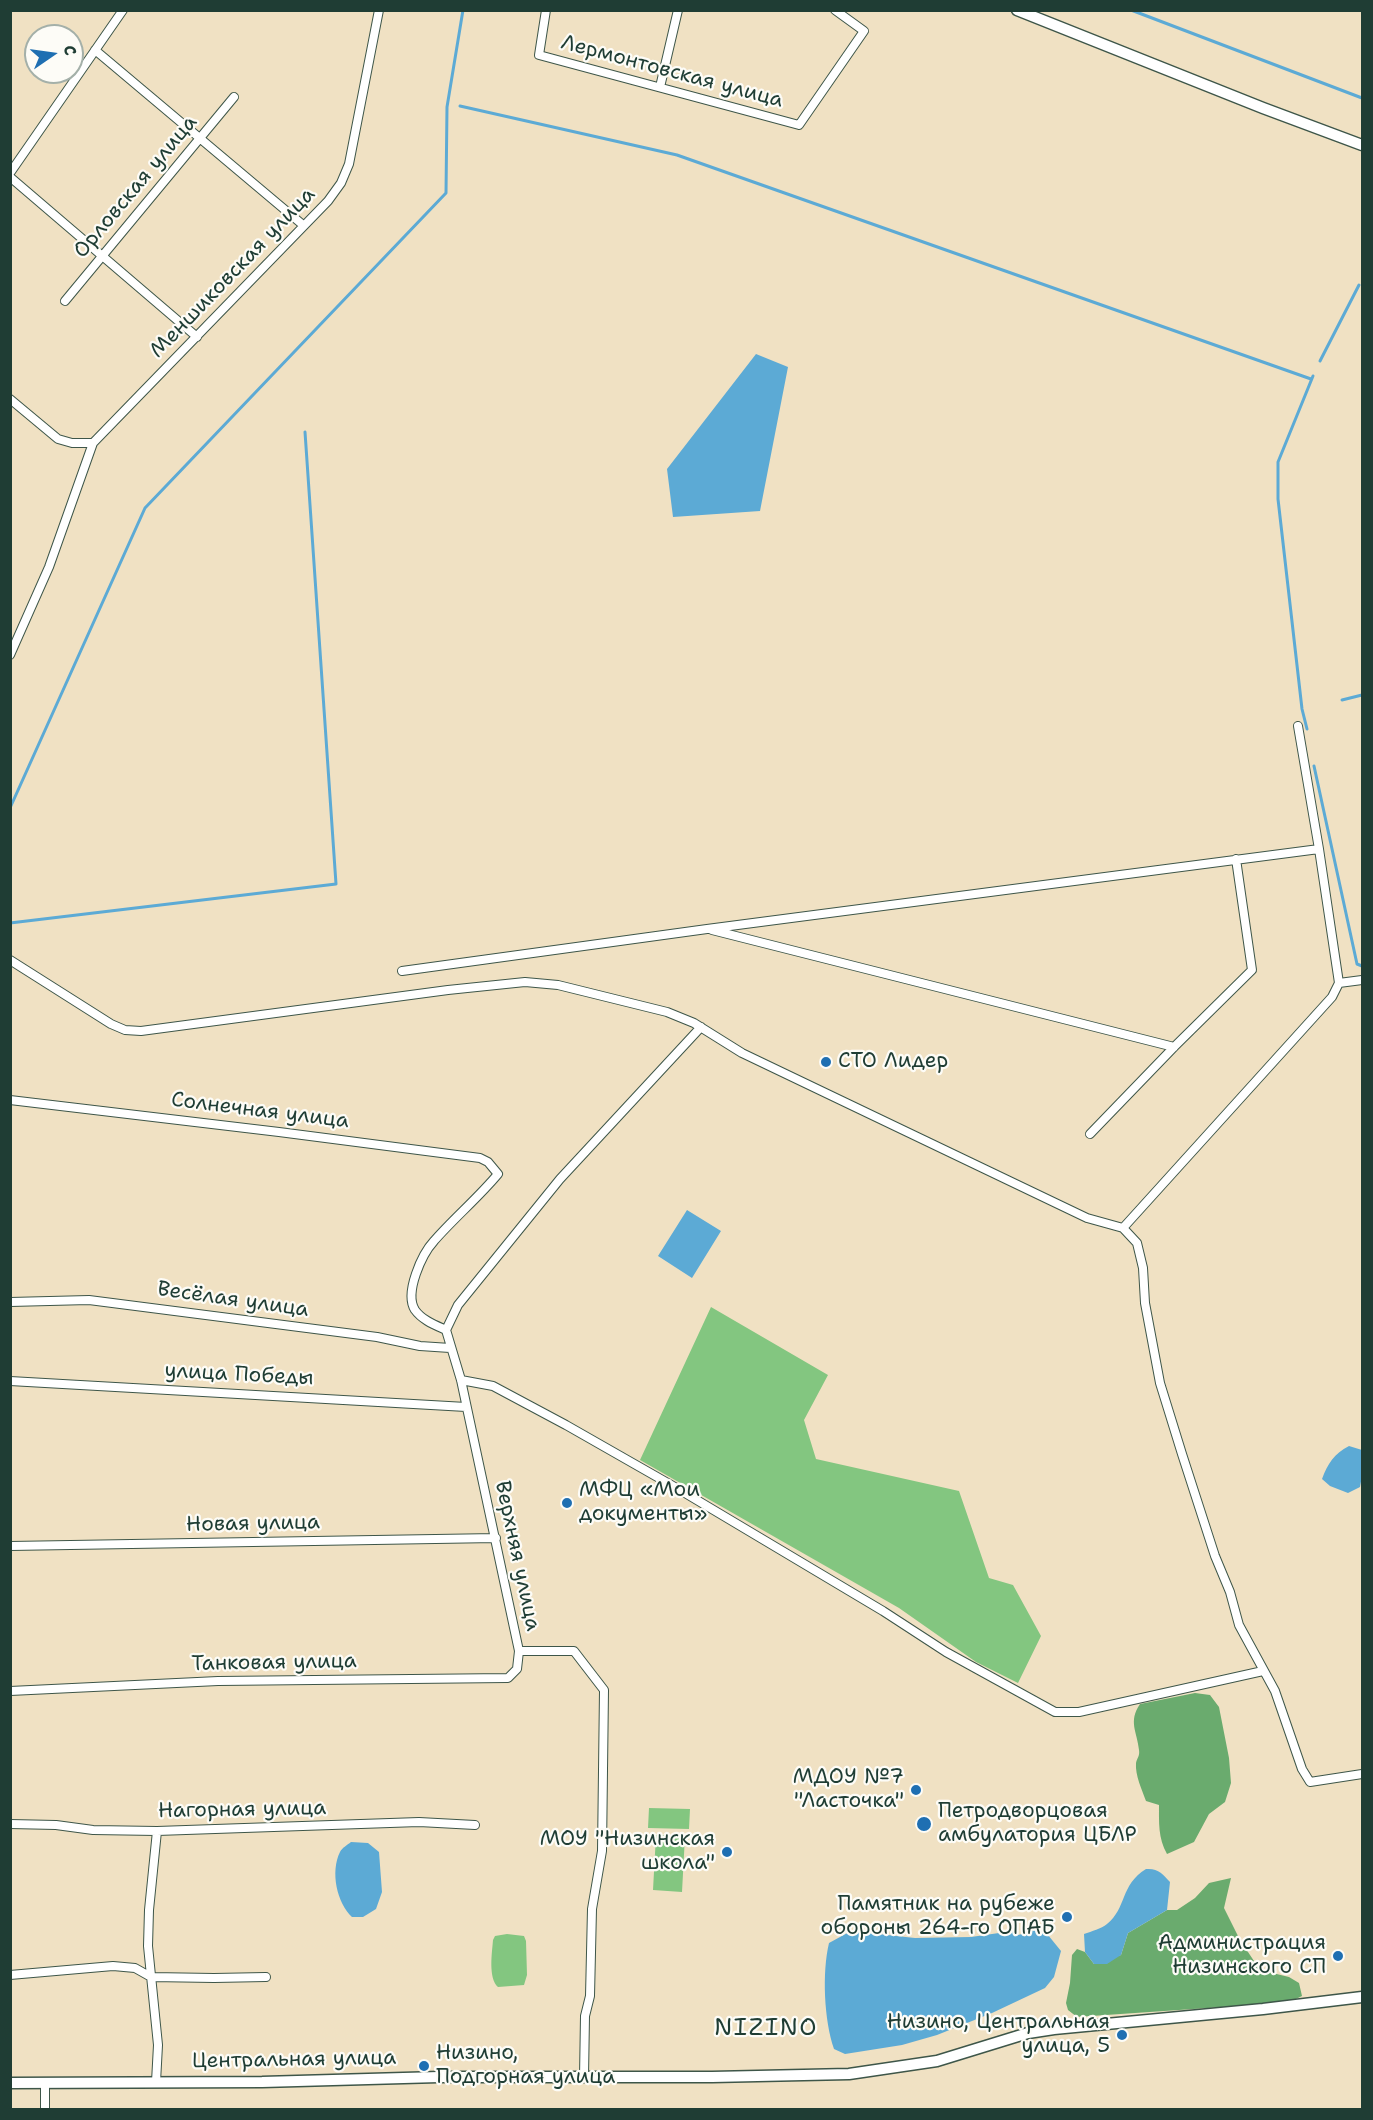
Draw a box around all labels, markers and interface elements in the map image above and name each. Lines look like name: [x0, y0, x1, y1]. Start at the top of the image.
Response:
north arrow: [24, 24, 84, 84]
street label: Лермонтовская улица: [558, 30, 786, 114]
text: С: [59, 43, 81, 57]
street label: Орловская улица: [69, 111, 203, 263]
street label: Меншиковская улица: [145, 182, 321, 364]
place label: СТО Лидер: [838, 1049, 948, 1075]
marker: СТО Лидер: [819, 1055, 833, 1069]
street label: Солнечная улица: [170, 1088, 350, 1134]
street label: Весёлая улица: [156, 1277, 310, 1323]
street label: улица Победы: [164, 1359, 314, 1391]
place label: МФЦ «Мои документы»: [579, 1478, 707, 1528]
street label: Верхняя улица: [489, 1479, 545, 1633]
marker: МФЦ «Мои документы»: [560, 1496, 574, 1510]
street label: Новая улица: [186, 1510, 320, 1538]
street label: Танковая улица: [191, 1649, 357, 1677]
place label: МДОУ №7 "Ласточка": [793, 1765, 904, 1815]
marker: МДОУ №7 "Ласточка": [909, 1783, 923, 1797]
street label: Нагорная улица: [158, 1796, 326, 1824]
place label: Петродворцовая амбулатория ЦБЛР: [938, 1799, 1137, 1849]
marker: Петродворцовая амбулатория ЦБЛР: [915, 1815, 933, 1833]
place label: МОУ "Низинская школа": [540, 1827, 715, 1877]
marker: МОУ "Низинская школа": [720, 1845, 734, 1859]
place label: Памятник на рубеже обороны 264-го ОПАБ: [821, 1892, 1055, 1942]
marker: Памятник на рубеже обороны 264-го ОПАБ: [1060, 1910, 1074, 1924]
place label: Администрация Низинского СП: [1158, 1931, 1326, 1981]
marker: Администрация Низинского СП: [1331, 1949, 1345, 1963]
place label: Низино, Центральная улица, 5: [887, 2010, 1110, 2060]
district label: NIZINO: [714, 2015, 818, 2043]
marker: Низино, Центральная улица, 5: [1115, 2028, 1129, 2042]
place label: Низино, Подгорная улица: [436, 2041, 615, 2091]
street label: Центральная улица: [192, 2046, 396, 2074]
marker: Низино, Подгорная улица: [417, 2059, 431, 2073]

